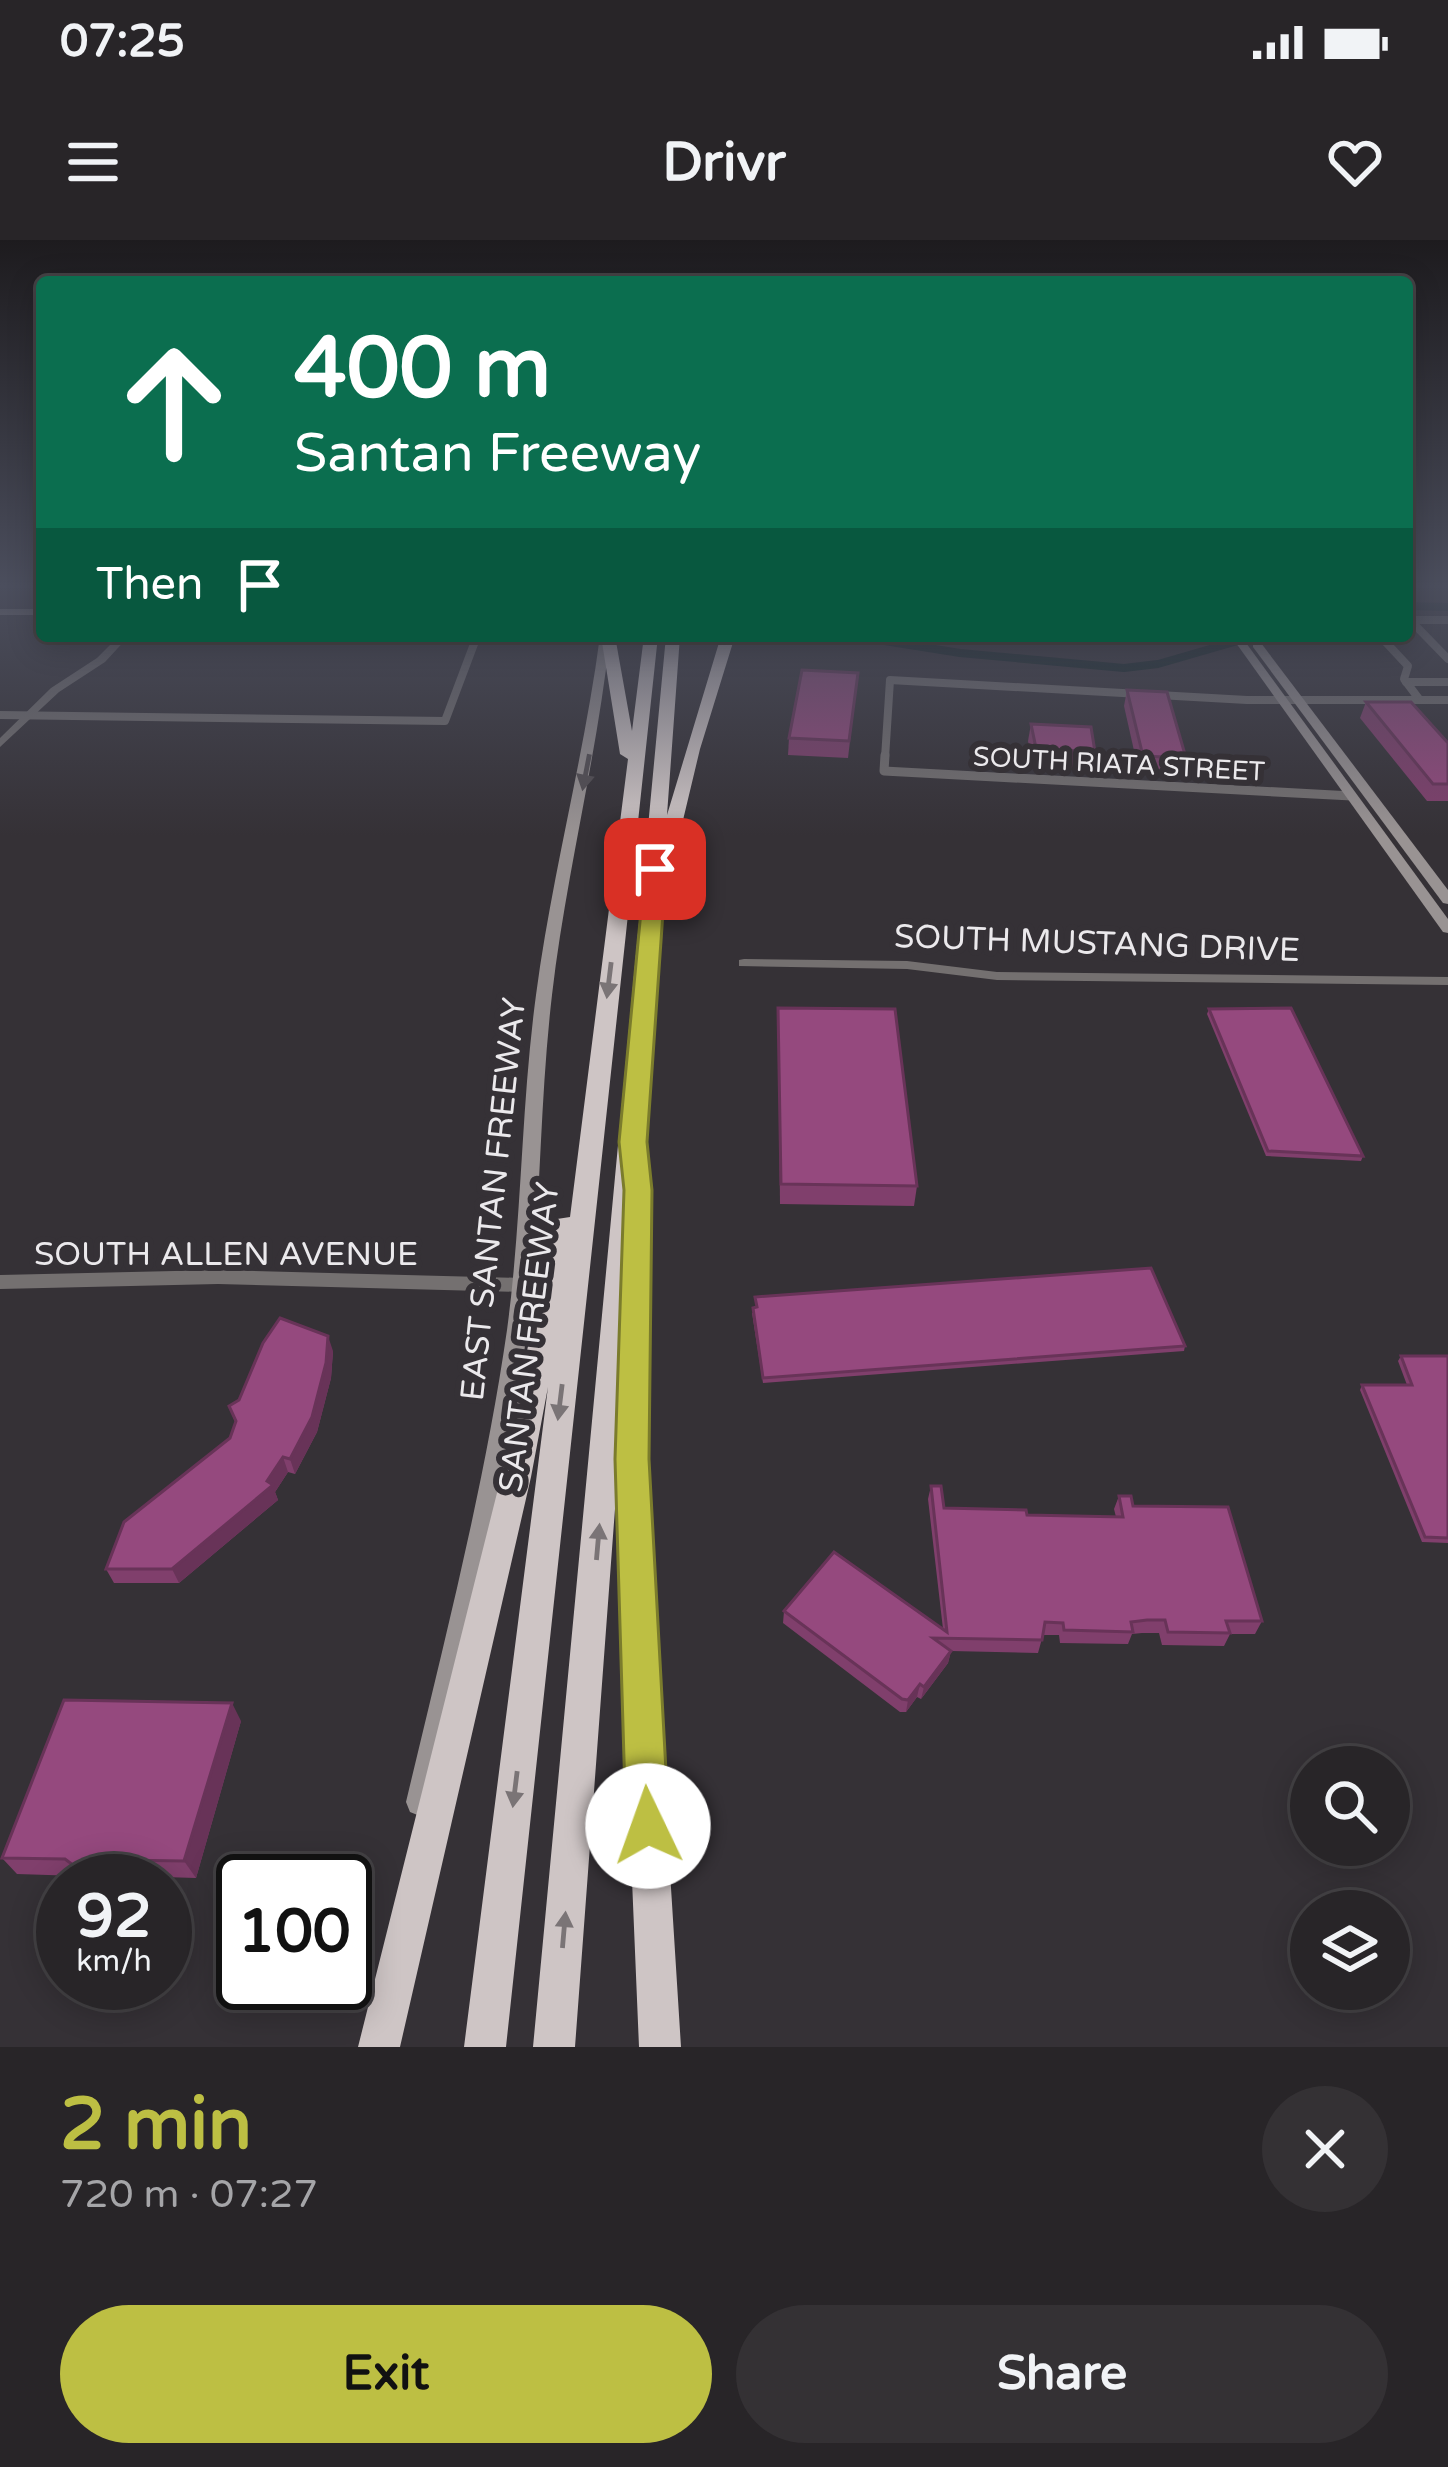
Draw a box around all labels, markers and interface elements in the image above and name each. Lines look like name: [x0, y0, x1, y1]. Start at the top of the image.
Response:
text: 07:25: [60, 15, 185, 69]
icon: menu: [60, 129, 126, 195]
icon: heart: [1322, 129, 1388, 195]
text: Drivr: [662, 130, 786, 195]
text: 400 m: [294, 319, 551, 420]
icon: ahead: [96, 324, 252, 480]
text: Santan Freeway: [294, 421, 701, 486]
icon: arrive: [227, 552, 293, 618]
text: Then: [96, 558, 203, 612]
street label: SOUTH RIATA STREET: [972, 740, 1266, 789]
one-way arrow: [576, 754, 595, 792]
pin: [604, 818, 706, 920]
icon: arrive: [622, 836, 688, 902]
street label: SOUTH MUSTANG DRIVE: [893, 917, 1301, 970]
one-way arrow: [599, 962, 618, 999]
street label: EAST SANTAN FREEWAY: [451, 995, 533, 1403]
street label: SANTAN FREEWAY: [489, 1180, 567, 1494]
street label: SOUTH ALLEN AVENUE: [34, 1235, 418, 1274]
one-way arrow: [550, 1383, 569, 1421]
one-way arrow: [589, 1523, 608, 1560]
map controls: [1290, 1746, 1410, 2010]
button: search: [1290, 1746, 1410, 1866]
position arrow: [585, 1763, 711, 1889]
one-way arrow: [505, 1771, 524, 1808]
speed limit sign: 100: [216, 1854, 372, 2010]
text: 92: [76, 1881, 152, 1953]
button: layers: [1290, 1890, 1410, 2010]
one-way arrow: [555, 1911, 574, 1949]
text: km/h: [76, 1943, 152, 1980]
text: 2 min: [60, 2082, 252, 2169]
button: close: [1262, 2086, 1388, 2212]
text: 720 m · 07:27: [60, 2171, 318, 2218]
button: Exit: [60, 2305, 712, 2443]
button: Share: [736, 2305, 1388, 2443]

